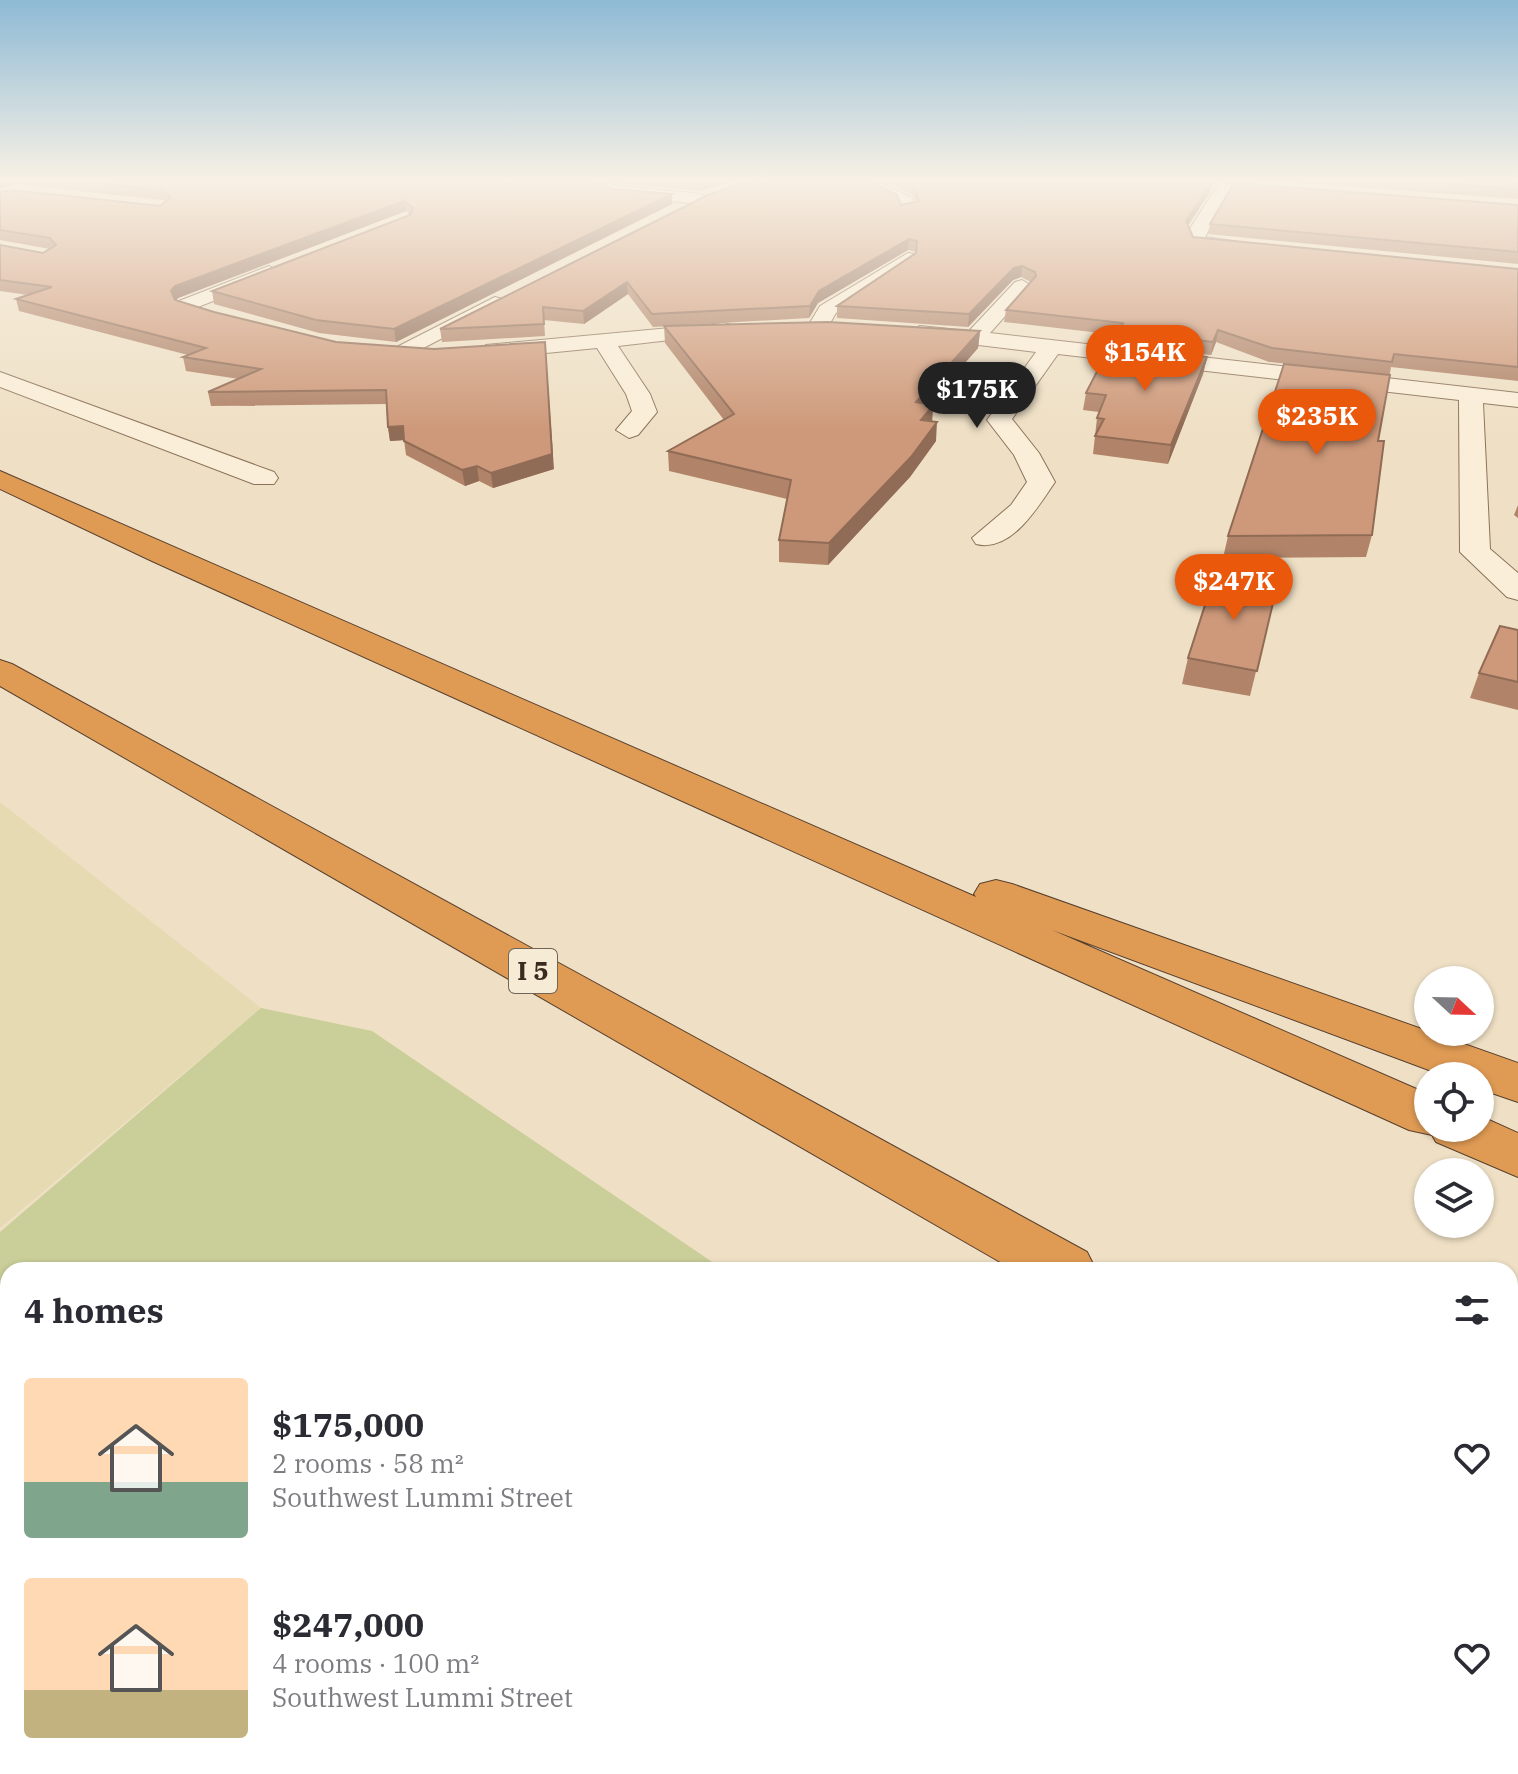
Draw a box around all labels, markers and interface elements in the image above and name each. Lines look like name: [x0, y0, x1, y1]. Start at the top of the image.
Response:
pin: $154K: [1089, 325, 1201, 393]
text: $154K: [1104, 334, 1186, 368]
pin: $175K: [921, 362, 1033, 430]
text: $175K: [936, 371, 1018, 405]
pin: $235K: [1261, 389, 1373, 457]
text: $235K: [1276, 398, 1358, 432]
pin: $247K: [1178, 554, 1290, 622]
text: $247K: [1193, 563, 1275, 597]
road number: I 5: [509, 949, 557, 993]
north arrow: [1414, 966, 1494, 1046]
map controls: [1414, 966, 1494, 1238]
button: locate: [1414, 1062, 1494, 1142]
button: layers: [1414, 1158, 1494, 1238]
text: 4 homes: [24, 1288, 164, 1332]
icon: filters: [1450, 1288, 1494, 1332]
text: $175,000: [272, 1402, 424, 1446]
icon: home: [88, 1410, 184, 1506]
icon: heart: [1450, 1436, 1494, 1480]
text: 2 rooms · 58 m²: [272, 1446, 464, 1480]
text: Southwest Lummi Street: [272, 1480, 573, 1514]
text: $247,000: [272, 1602, 424, 1646]
icon: home: [88, 1610, 184, 1706]
icon: heart: [1450, 1636, 1494, 1680]
text: 4 rooms · 100 m²: [272, 1646, 479, 1680]
text: Southwest Lummi Street: [272, 1680, 573, 1714]

